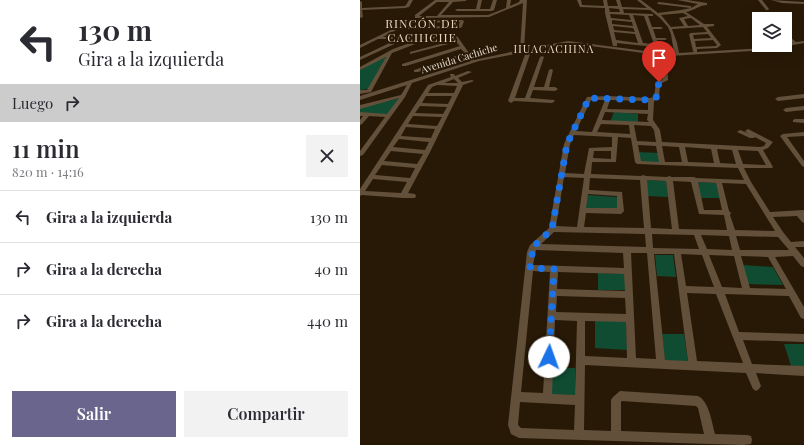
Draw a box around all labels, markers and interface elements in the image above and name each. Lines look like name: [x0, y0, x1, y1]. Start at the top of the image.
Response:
text: 130 m: [78, 11, 152, 48]
map controls: [752, 12, 792, 52]
button: layers: [752, 12, 792, 52]
district label: RINCÓN DE CACHICHE: [385, 15, 459, 45]
icon: left: [12, 16, 64, 68]
street label: Avenida Cachiche: [418, 40, 499, 77]
district label: HUACACHINA: [514, 41, 594, 56]
pin: [642, 41, 676, 82]
text: Gira a la izquierda: [78, 47, 224, 71]
icon: arrive: [648, 47, 670, 69]
icon: right: [61, 92, 83, 114]
text: Luego: [12, 93, 53, 113]
text: 11 min: [12, 132, 80, 164]
button: close: [306, 135, 348, 177]
text: 820 m · 14:16: [12, 163, 84, 180]
icon: left: [12, 206, 34, 228]
text: Gira a la izquierda: [46, 207, 172, 227]
text: 130 m: [310, 207, 348, 227]
icon: right: [12, 258, 34, 280]
text: Gira a la derecha: [46, 259, 162, 279]
text: 40 m: [315, 259, 348, 279]
icon: right: [12, 310, 34, 332]
text: Gira a la derecha: [46, 311, 162, 331]
text: 440 m: [307, 311, 348, 331]
position arrow: [528, 336, 570, 378]
button: Salir: [12, 391, 176, 437]
button: Compartir: [184, 391, 348, 437]

